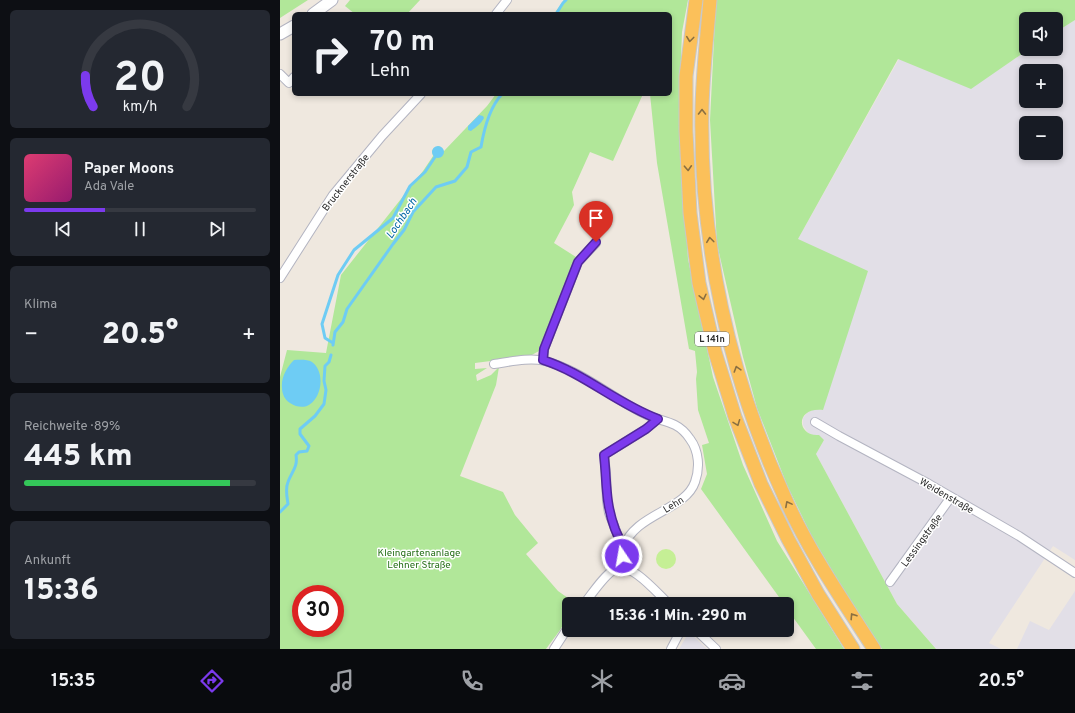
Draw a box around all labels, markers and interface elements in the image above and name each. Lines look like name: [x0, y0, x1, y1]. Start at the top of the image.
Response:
map controls: [1019, 12, 1063, 160]
button: sound: [1019, 12, 1063, 56]
text: 70 m: [370, 25, 435, 61]
icon: right: [304, 28, 356, 80]
one-way arrow: [686, 36, 695, 42]
text: 20: [114, 53, 166, 106]
text: Lehn: [370, 60, 410, 83]
button: +: [1019, 64, 1063, 108]
text: km/h: [123, 97, 157, 115]
one-way arrow: [698, 109, 706, 115]
button: −: [1019, 116, 1063, 160]
street label: Brucknerstraße: [320, 152, 373, 214]
text: Paper Moons: [84, 160, 174, 179]
one-way arrow: [684, 165, 692, 171]
text: Ada Vale: [84, 179, 134, 195]
water label: Lochbach: [383, 196, 421, 242]
pin: [579, 201, 613, 242]
icon: arrive: [585, 207, 607, 229]
icon: previous: [52, 218, 74, 240]
icon: pause: [129, 218, 151, 240]
icon: next: [206, 218, 228, 240]
one-way arrow: [706, 237, 715, 243]
one-way arrow: [698, 294, 706, 300]
text: Klima: [24, 297, 57, 313]
text: 20.5°: [102, 317, 178, 354]
text: −: [24, 322, 38, 349]
text: +: [242, 322, 256, 349]
road number: L 141n: [695, 332, 729, 346]
one-way arrow: [733, 366, 742, 373]
text: Reichweite · 89%: [24, 419, 120, 435]
one-way arrow: [732, 419, 740, 426]
text: 445 km: [24, 439, 133, 476]
street label: Weidenstraße: [917, 476, 976, 517]
street label: Lehn: [661, 494, 687, 517]
one-way arrow: [785, 501, 793, 508]
street label: Lessingstraße: [899, 512, 946, 570]
position arrow: [601, 535, 643, 577]
park label: Kleingartenanlage Lehner Straße: [378, 547, 460, 572]
text: Ankunft: [24, 553, 71, 569]
text: 15:36: [24, 573, 99, 610]
speed limit sign: 30: [292, 585, 344, 637]
text: 15:36 · 1 Min. · 290 m: [609, 607, 747, 626]
one-way arrow: [850, 613, 858, 620]
icon: directions: [198, 667, 226, 695]
icon: music: [328, 667, 356, 695]
icon: phone: [458, 667, 486, 695]
icon: climate: [588, 667, 616, 695]
icon: car: [718, 667, 746, 695]
icon: filters: [848, 667, 876, 695]
text: 15:35: [51, 670, 95, 693]
text: 20.5°: [978, 670, 1024, 693]

